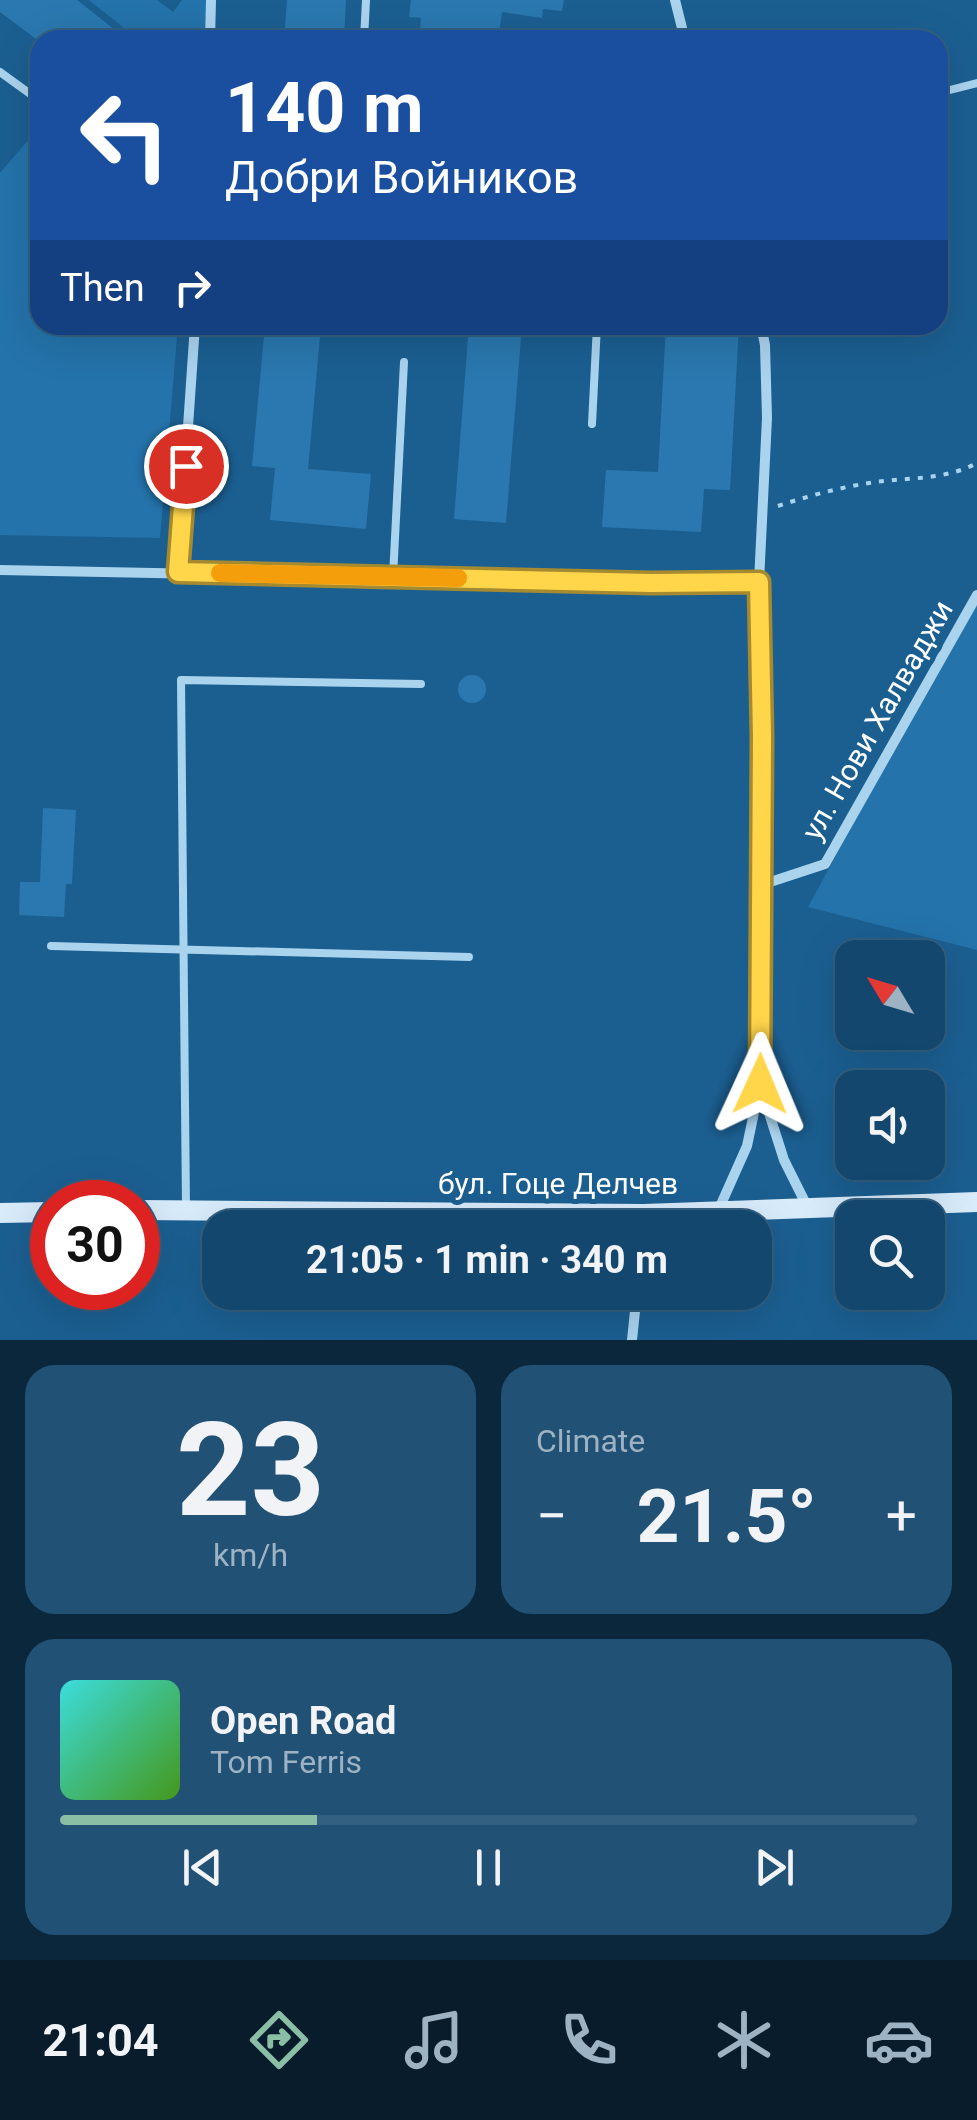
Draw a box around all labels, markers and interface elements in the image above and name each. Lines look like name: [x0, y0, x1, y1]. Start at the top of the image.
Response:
text: 140 m: [225, 67, 424, 149]
icon: left: [60, 70, 190, 200]
text: Добри Войников: [225, 151, 578, 204]
icon: right: [165, 260, 220, 315]
text: Then: [60, 266, 145, 310]
pin: [144, 424, 229, 509]
icon: arrive: [159, 439, 214, 494]
street label: ул. Нови Халваджи: [794, 594, 960, 846]
north arrow: [835, 940, 945, 1050]
map controls: [835, 940, 945, 1310]
position arrow: [708, 1032, 812, 1136]
button: sound: [835, 1070, 945, 1180]
street label: бул. Гоце Делчев: [438, 1166, 678, 1201]
speed limit sign: 30: [30, 1180, 160, 1310]
button: search: [835, 1200, 945, 1310]
text: 21:05 · 1 min · 340 m: [306, 1238, 668, 1282]
text: 23: [176, 1394, 325, 1547]
text: Climate: [536, 1422, 645, 1460]
text: 21.5°: [637, 1472, 817, 1560]
text: −: [536, 1484, 567, 1548]
text: +: [886, 1484, 917, 1548]
text: km/h: [213, 1536, 288, 1574]
text: Open Road: [210, 1699, 396, 1743]
text: Tom Ferris: [210, 1743, 362, 1781]
icon: previous: [175, 1840, 230, 1895]
icon: pause: [461, 1840, 516, 1895]
icon: next: [747, 1840, 802, 1895]
icon: directions: [244, 2005, 314, 2075]
icon: music: [399, 2005, 469, 2075]
icon: phone: [554, 2005, 624, 2075]
icon: climate: [709, 2005, 779, 2075]
icon: car: [864, 2005, 934, 2075]
text: 21:04: [43, 2014, 159, 2067]

